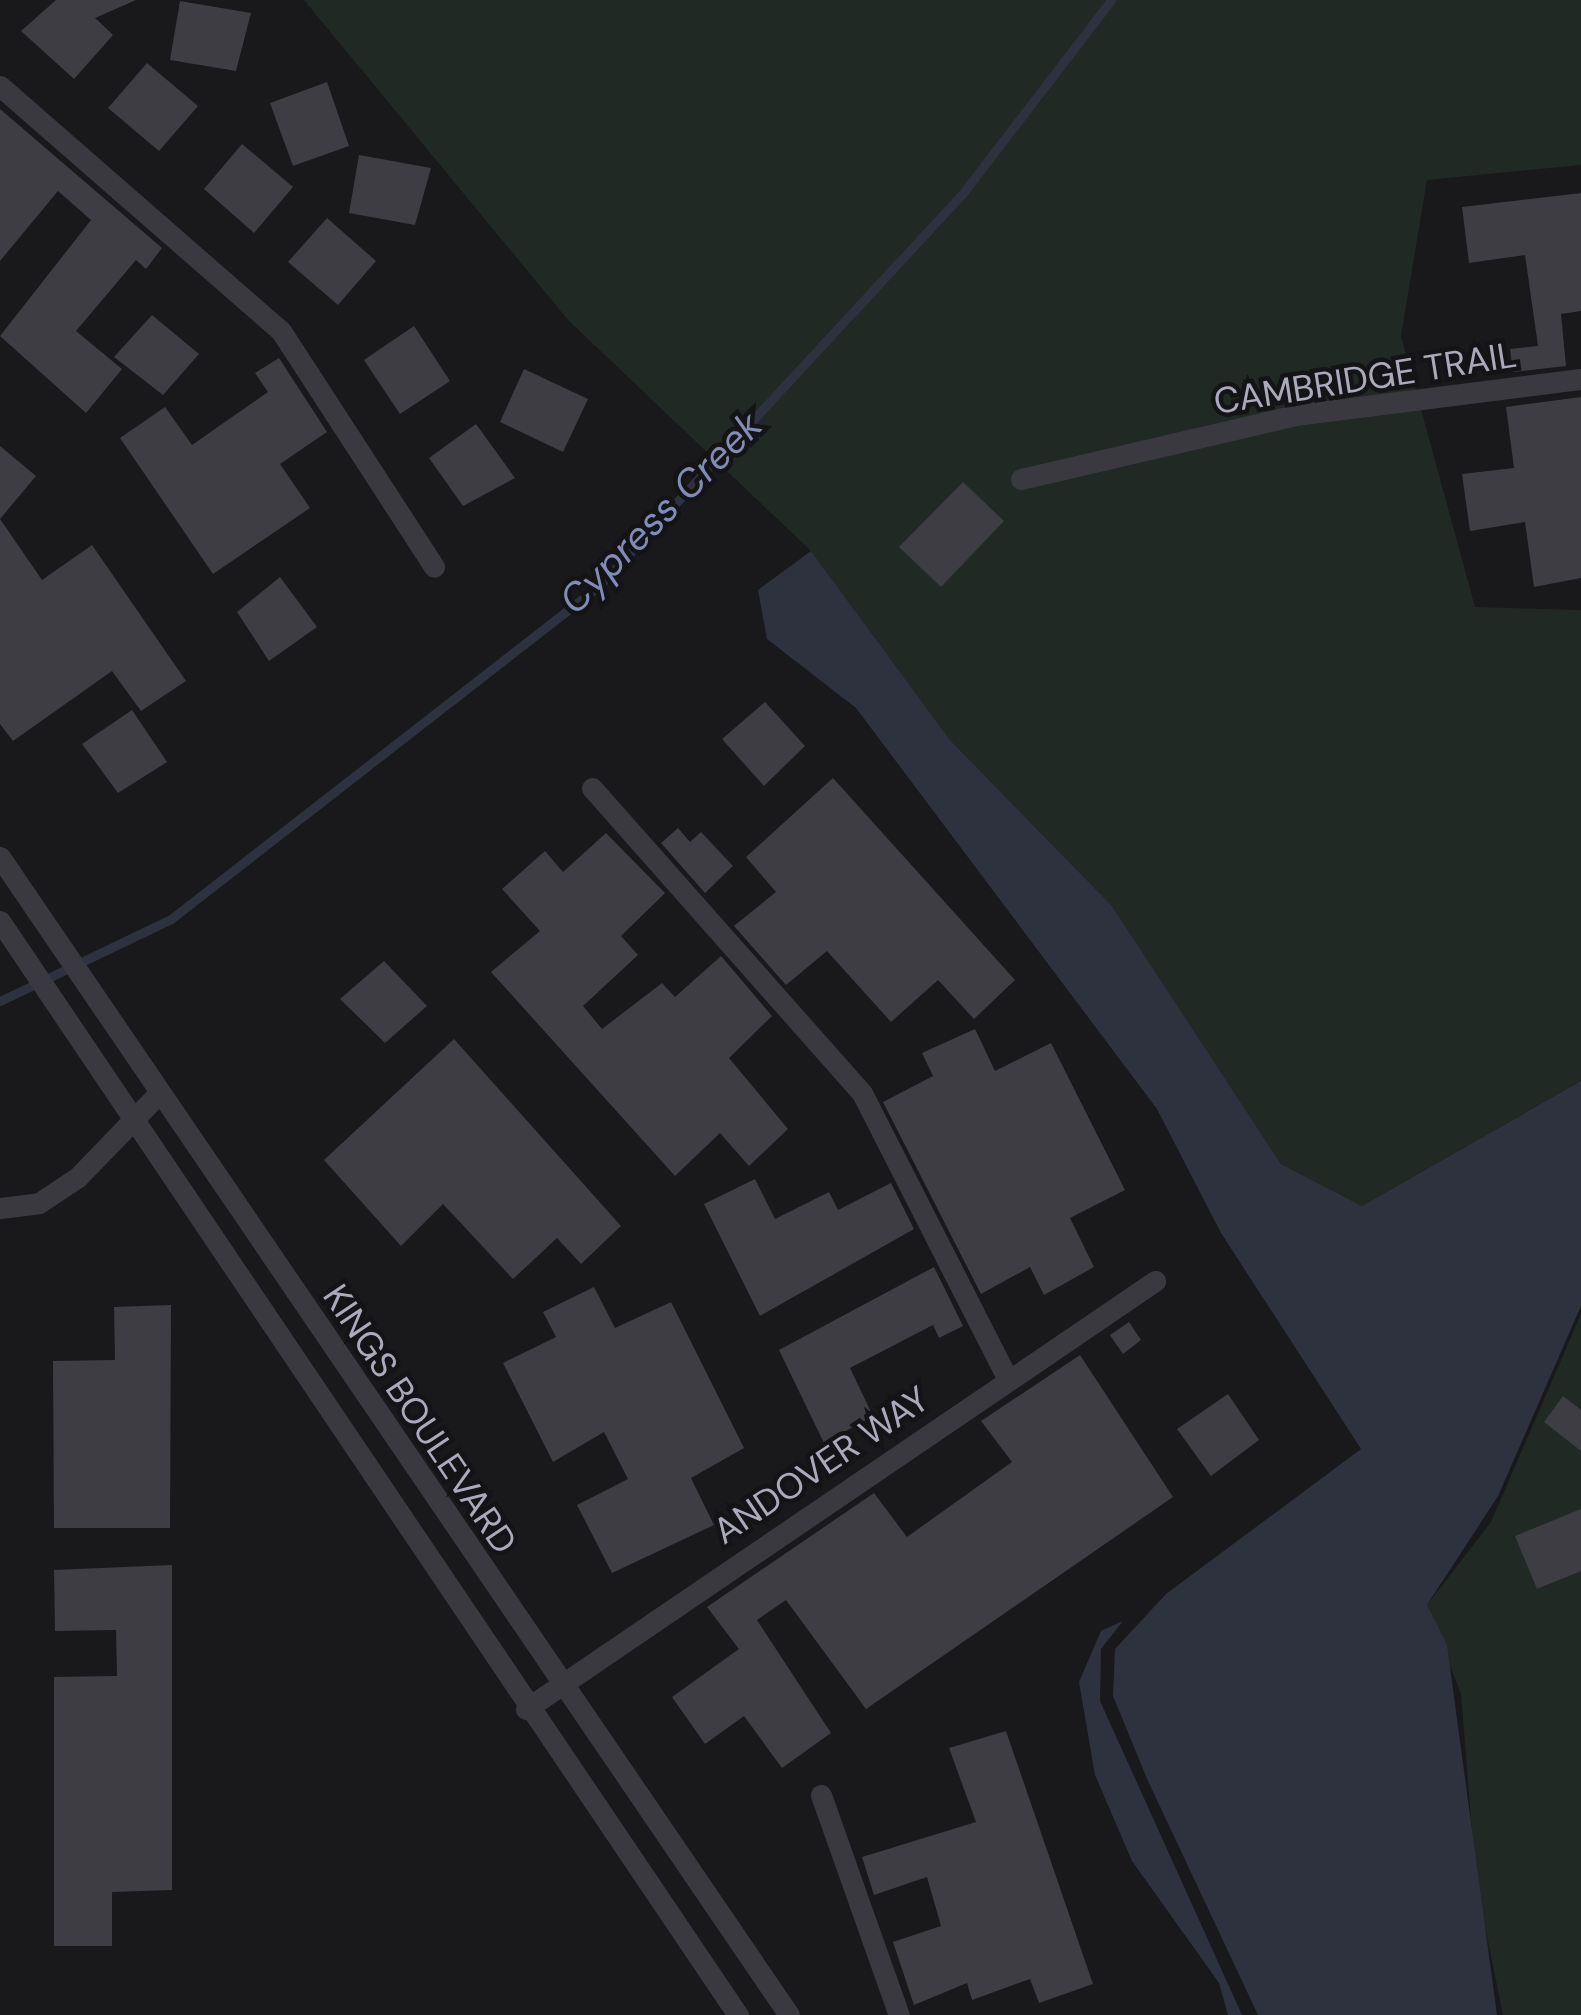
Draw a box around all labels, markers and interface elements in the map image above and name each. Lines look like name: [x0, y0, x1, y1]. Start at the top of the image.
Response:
street label: CAMBRIDGE TRAIL: [1211, 333, 1519, 423]
water label: Cypress Creek: [550, 402, 772, 624]
street label: KINGS BOULEVARD: [314, 1276, 526, 1562]
street label: ANDOVER WAY: [705, 1377, 937, 1553]

